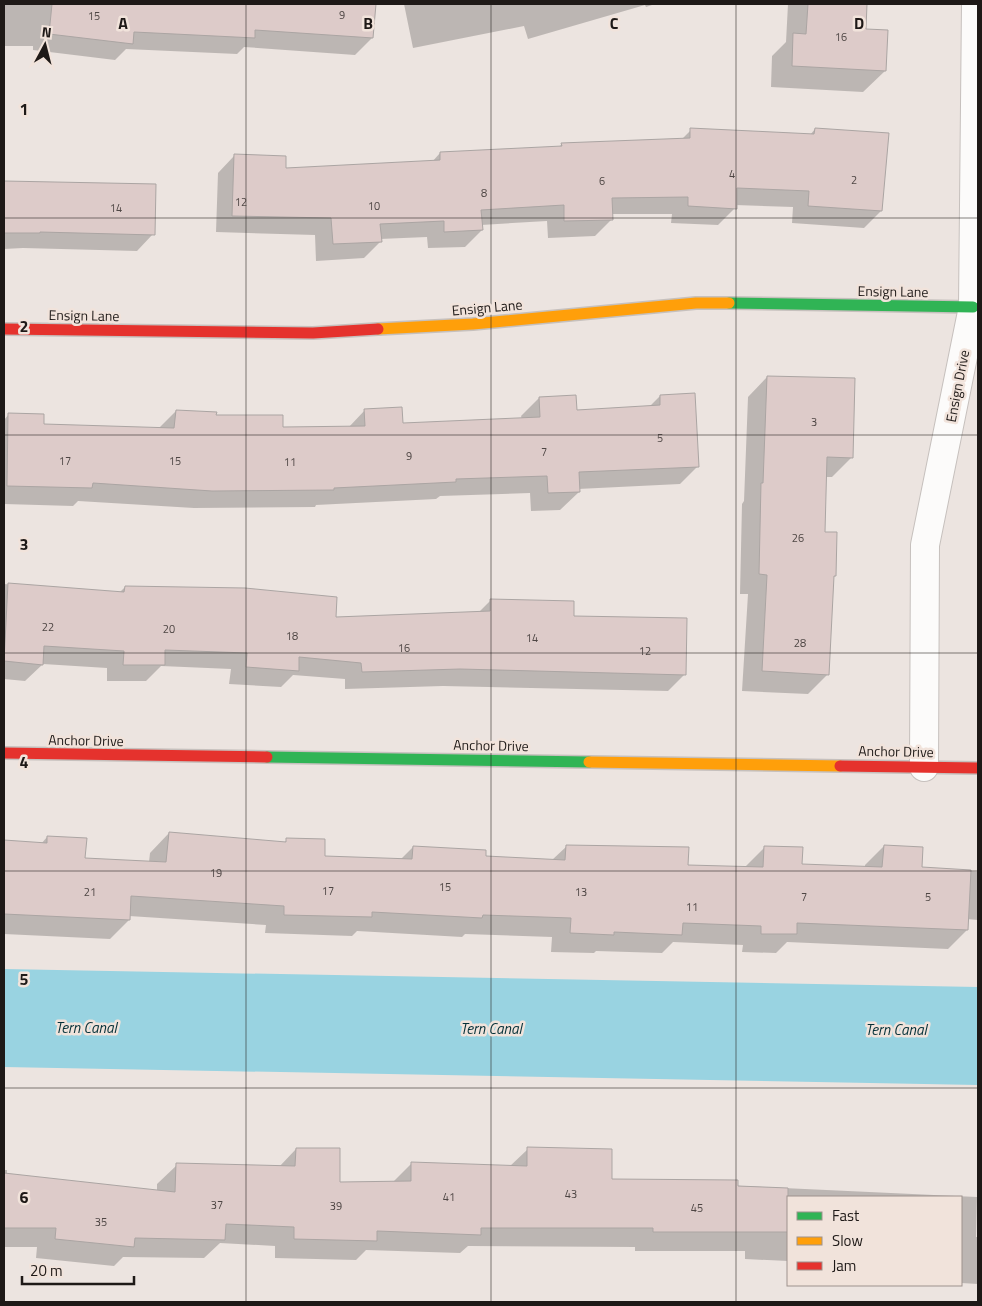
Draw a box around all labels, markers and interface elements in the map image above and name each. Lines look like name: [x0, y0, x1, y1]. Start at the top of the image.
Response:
house number: 9: [339, 7, 345, 23]
house number: 15: [88, 8, 100, 24]
text: A: [118, 11, 128, 35]
text: B: [363, 11, 373, 35]
text: C: [610, 11, 619, 35]
text: D: [854, 11, 864, 35]
north arrow: [20, 20, 70, 70]
text: N: [41, 21, 53, 43]
house number: 16: [835, 29, 847, 45]
text: 1: [20, 97, 28, 121]
house number: 4: [729, 166, 735, 182]
house number: 2: [851, 172, 857, 188]
house number: 6: [599, 173, 605, 189]
house number: 8: [481, 185, 487, 201]
house number: 12: [235, 194, 247, 210]
house number: 10: [368, 198, 380, 214]
house number: 14: [110, 200, 122, 216]
street label: Ensign Lane: [857, 280, 929, 302]
street label: Ensign Lane: [451, 293, 523, 321]
street label: Ensign Lane: [48, 304, 120, 326]
text: 2: [20, 314, 28, 338]
street label: Ensign Drive: [940, 348, 974, 424]
house number: 3: [811, 414, 817, 430]
house number: 5: [657, 430, 663, 446]
house number: 7: [541, 444, 547, 460]
house number: 9: [406, 448, 412, 464]
house number: 17: [59, 453, 71, 469]
house number: 15: [169, 453, 181, 469]
house number: 11: [284, 454, 296, 470]
house number: 26: [792, 530, 804, 546]
text: 3: [20, 532, 28, 556]
house number: 22: [42, 619, 54, 635]
house number: 20: [163, 621, 175, 637]
house number: 18: [286, 628, 298, 644]
house number: 14: [526, 630, 538, 646]
house number: 28: [794, 635, 806, 651]
house number: 16: [398, 640, 410, 656]
house number: 12: [639, 643, 651, 659]
street label: Anchor Drive: [48, 729, 124, 751]
street label: Anchor Drive: [453, 734, 529, 756]
street label: Anchor Drive: [858, 740, 934, 762]
text: 4: [20, 750, 29, 774]
house number: 19: [210, 865, 222, 881]
house number: 15: [439, 879, 451, 895]
house number: 17: [322, 883, 334, 899]
house number: 21: [84, 884, 96, 900]
house number: 13: [575, 884, 587, 900]
house number: 7: [801, 889, 807, 905]
house number: 5: [925, 889, 931, 905]
house number: 11: [686, 899, 698, 915]
text: 5: [20, 967, 29, 991]
water label: Tern Canal: [55, 1016, 118, 1039]
water label: Tern Canal: [460, 1017, 523, 1040]
water label: Tern Canal: [865, 1018, 928, 1041]
text: 6: [20, 1185, 29, 1209]
house number: 43: [565, 1186, 577, 1202]
house number: 41: [443, 1189, 455, 1205]
legend: [787, 1196, 962, 1286]
house number: 37: [211, 1197, 223, 1213]
house number: 39: [330, 1198, 342, 1214]
house number: 45: [691, 1200, 703, 1216]
text: Fast: [832, 1204, 860, 1227]
house number: 35: [95, 1214, 107, 1230]
text: Slow: [832, 1229, 863, 1252]
scale bar: [22, 1254, 135, 1286]
text: Jam: [832, 1254, 856, 1277]
text: 20 m: [30, 1259, 63, 1282]

